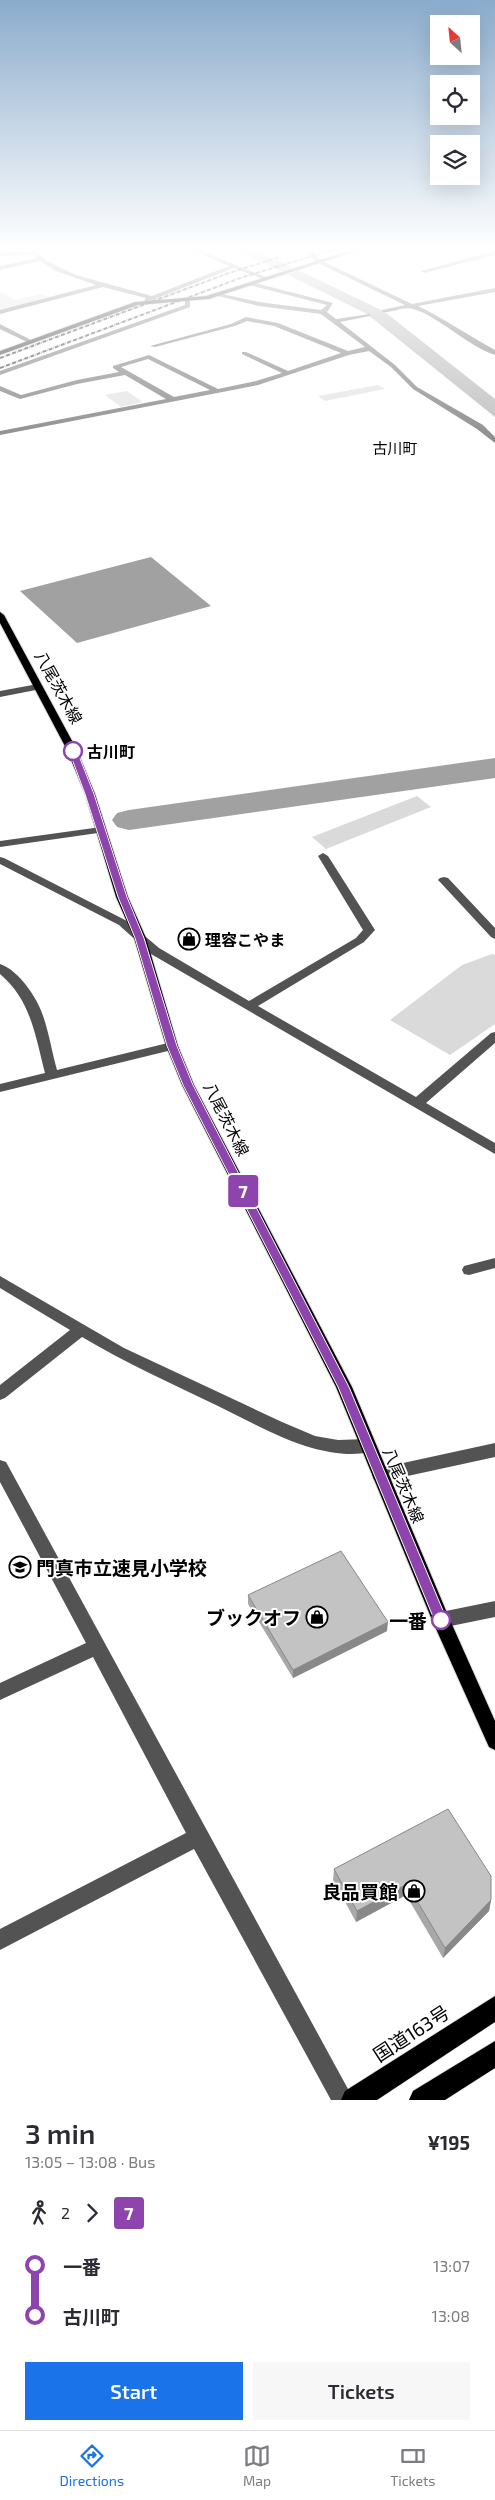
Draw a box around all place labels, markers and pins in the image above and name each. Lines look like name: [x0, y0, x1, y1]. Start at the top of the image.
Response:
marker: 古川町: [63, 741, 83, 761]
place label: 古川町: [87, 742, 135, 761]
shop icon: 理容こやま: [177, 927, 201, 951]
place label: 理容こやま: [205, 930, 285, 949]
school or university icon: 門真市立速見小学校: [8, 1555, 32, 1579]
place label: 門真市立速見小学校: [36, 1556, 207, 1579]
shop icon: ブックオフ: [305, 1605, 329, 1629]
place label: ブックオフ: [206, 1606, 301, 1629]
place label: 一番: [389, 1609, 427, 1632]
marker: 一番: [431, 1610, 451, 1630]
shop icon: 良品買館: [402, 1879, 426, 1903]
place label: 良品買館: [322, 1880, 398, 1903]

